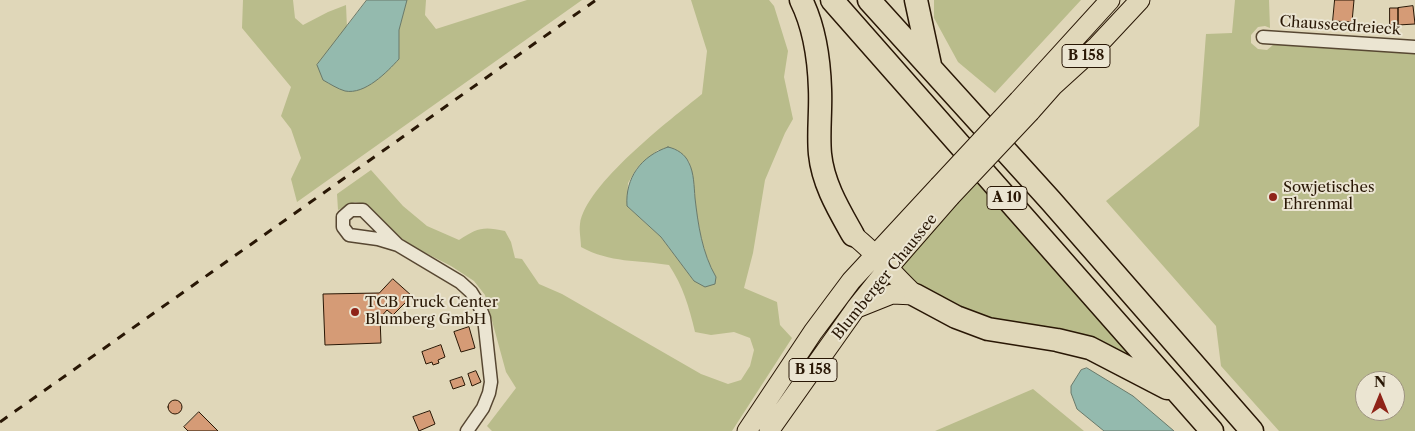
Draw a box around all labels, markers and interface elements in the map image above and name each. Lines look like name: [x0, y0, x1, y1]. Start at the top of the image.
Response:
street label: Chausseedreieck: [1279, 13, 1401, 39]
road number: B 158: [1062, 44, 1110, 68]
place label: Sowjetisches Ehrenmal: [1283, 179, 1374, 214]
road number: A 10: [987, 187, 1027, 210]
marker: Sowjetisches Ehrenmal: [1267, 191, 1279, 203]
street label: Blumberger Chaussee: [829, 211, 941, 343]
place label: TCB Truck Center Blumberg GmbH: [365, 294, 498, 329]
marker: TCB Truck Center Blumberg GmbH: [349, 306, 361, 318]
road number: B 158: [789, 358, 837, 382]
north arrow: [1355, 371, 1405, 421]
text: N: [1374, 373, 1386, 391]

